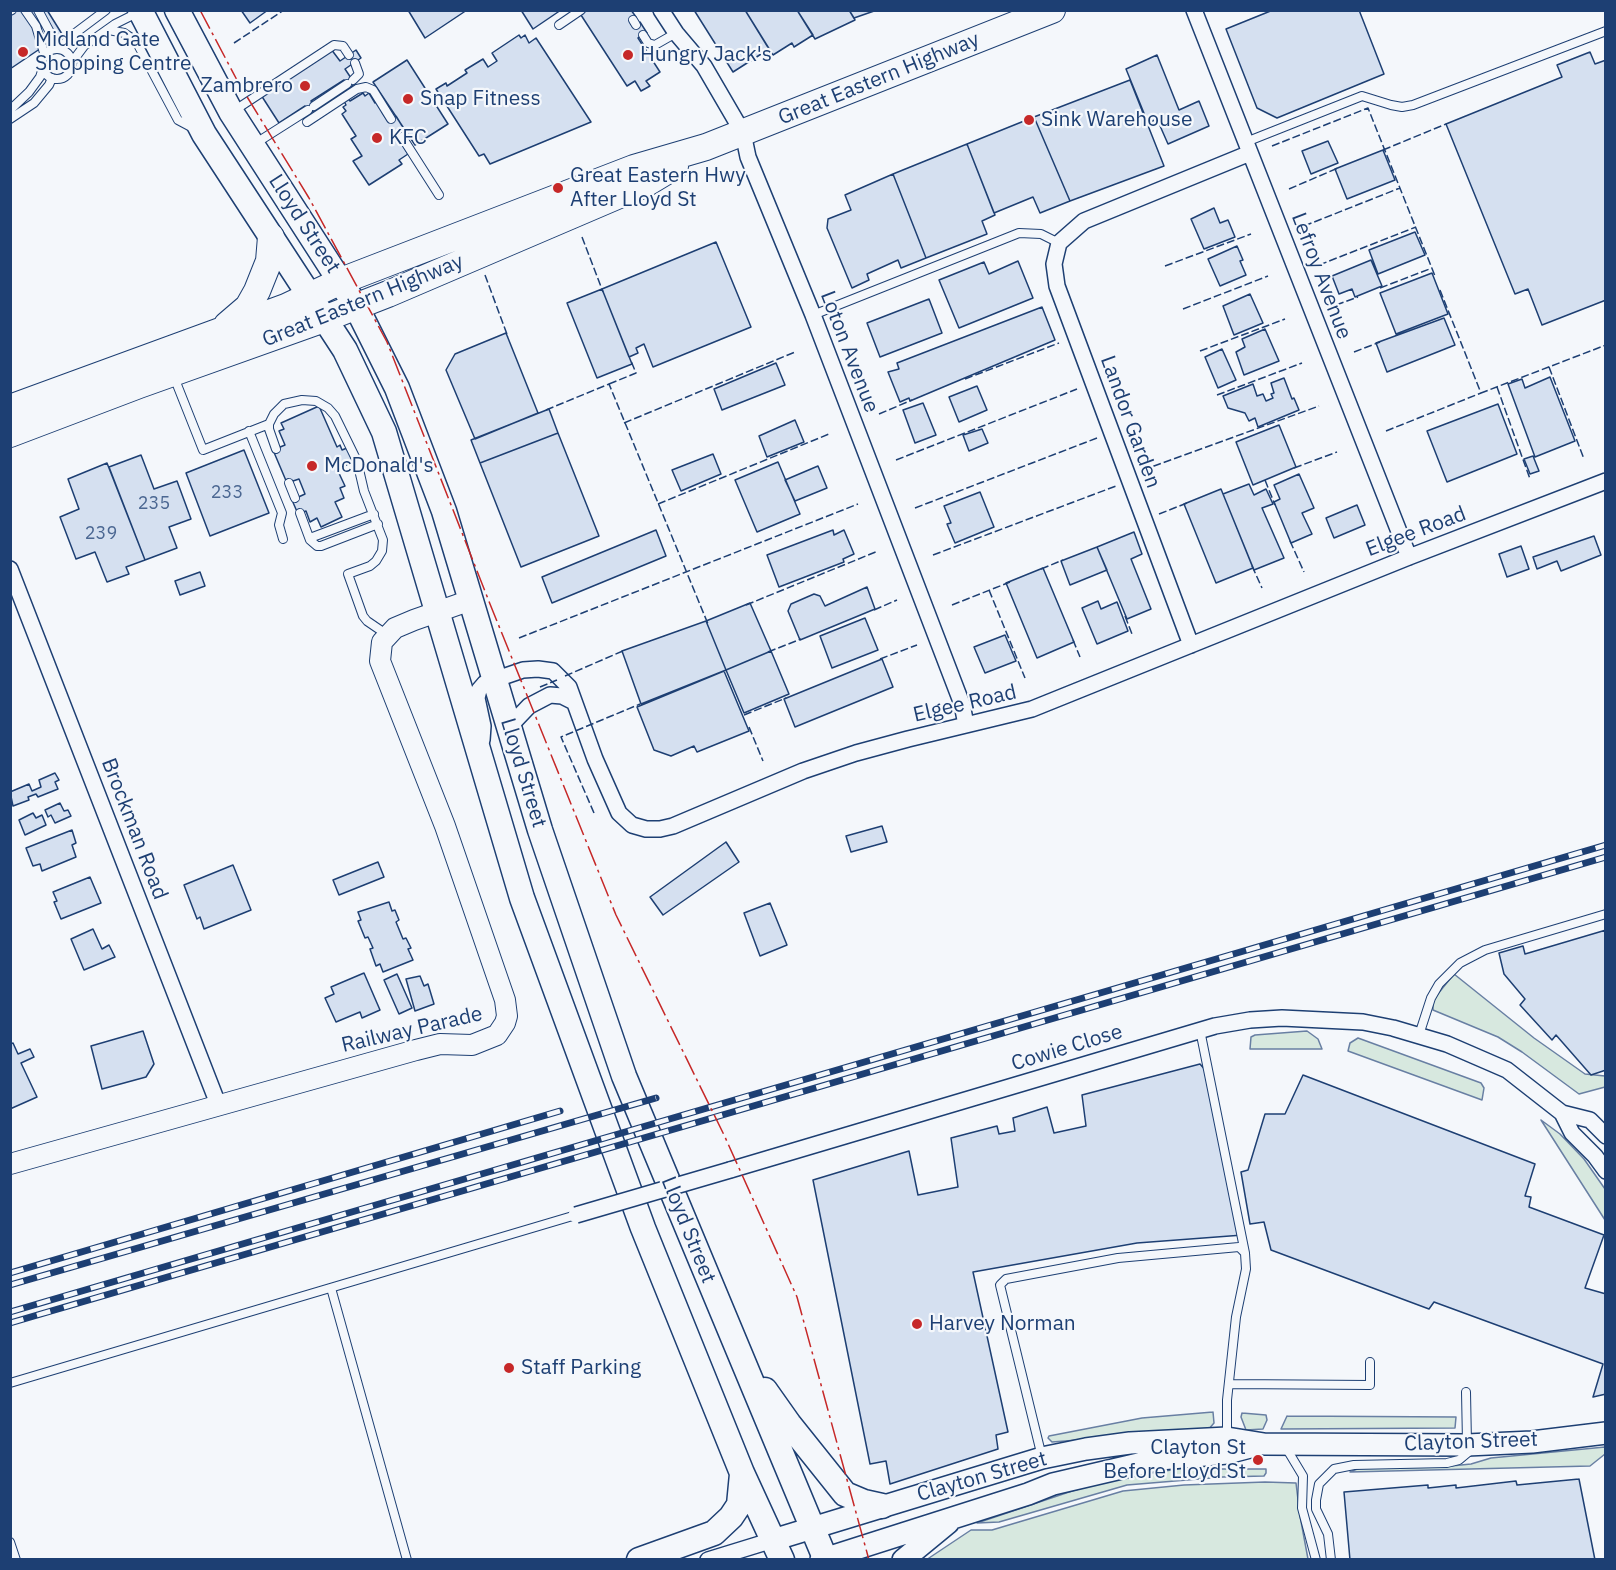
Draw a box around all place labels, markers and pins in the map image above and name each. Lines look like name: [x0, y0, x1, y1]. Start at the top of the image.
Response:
place label: Midland Gate Shopping Centre: [35, 27, 191, 77]
place label: Hungry Jack's: [640, 42, 772, 68]
marker: Midland Gate Shopping Centre: [16, 45, 30, 59]
marker: Hungry Jack's: [621, 48, 635, 62]
place label: Zambrero: [201, 73, 293, 99]
marker: Zambrero: [298, 79, 312, 93]
place label: Snap Fitness: [420, 86, 541, 112]
marker: Snap Fitness: [401, 92, 415, 106]
place label: Sink Warehouse: [1041, 107, 1193, 133]
marker: Sink Warehouse: [1022, 113, 1036, 127]
place label: KFC: [389, 125, 427, 151]
marker: KFC: [370, 131, 384, 145]
place label: Great Eastern Hwy After Lloyd St: [570, 163, 746, 213]
marker: Great Eastern Hwy After Lloyd St: [551, 181, 565, 195]
place label: McDonald's: [324, 453, 434, 479]
marker: McDonald's: [305, 459, 319, 473]
place label: Harvey Norman: [929, 1311, 1076, 1337]
marker: Harvey Norman: [910, 1317, 924, 1331]
place label: Staff Parking: [521, 1355, 641, 1381]
marker: Staff Parking: [502, 1361, 516, 1375]
place label: Clayton St Before Lloyd St: [1103, 1435, 1246, 1485]
marker: Clayton St Before Lloyd St: [1251, 1453, 1265, 1467]

